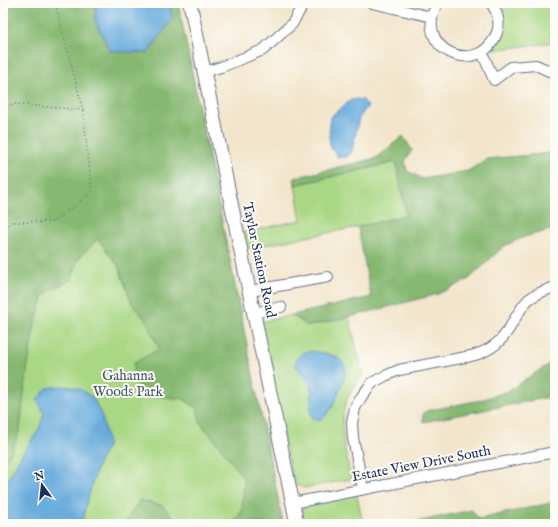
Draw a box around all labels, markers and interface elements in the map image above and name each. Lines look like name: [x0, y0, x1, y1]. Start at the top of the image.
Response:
street label: Taylor Station Road: [238, 201, 280, 320]
park label: Gahanna Woods Park: [93, 367, 163, 401]
street label: Estate View Drive South: [350, 442, 493, 486]
north arrow: [22, 465, 62, 505]
text: N: [32, 468, 47, 485]

